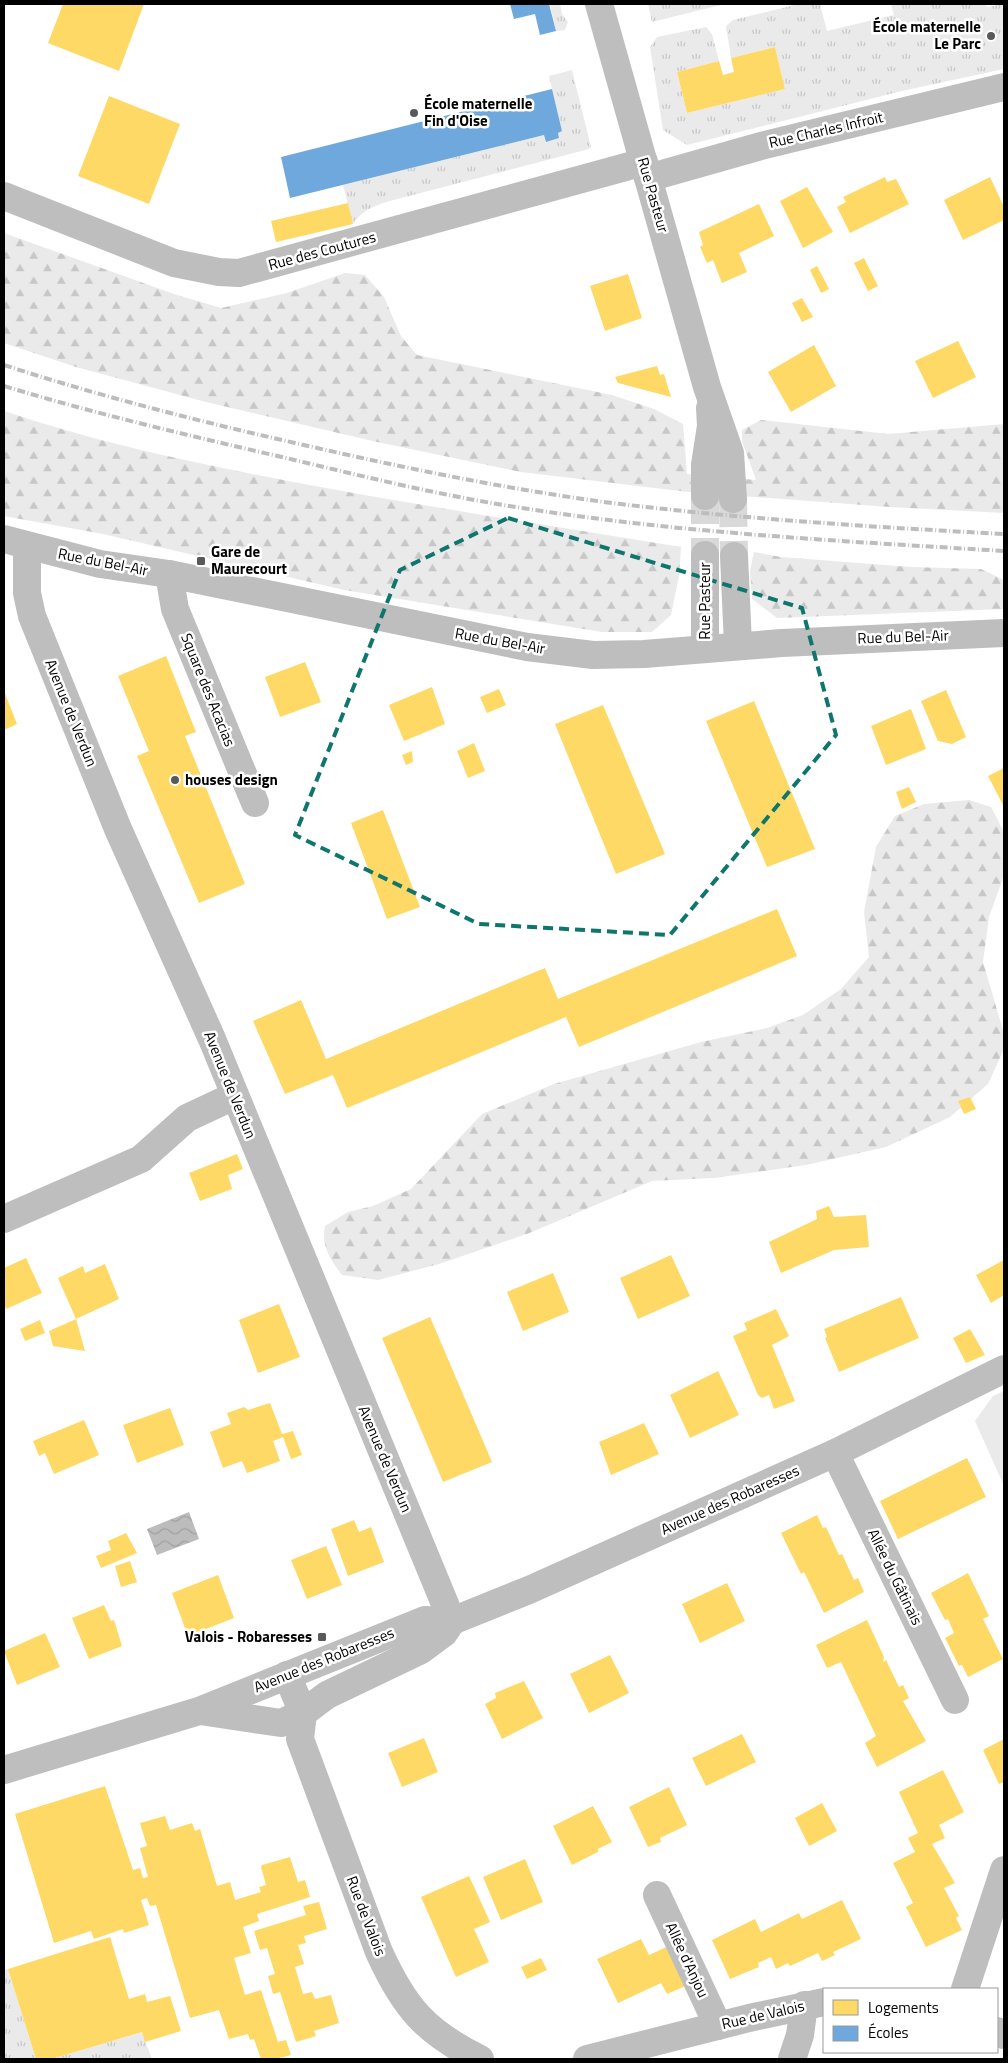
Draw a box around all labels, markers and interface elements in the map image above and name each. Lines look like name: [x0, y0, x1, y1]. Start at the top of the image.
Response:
place label: École maternelle Le Parc: [873, 15, 981, 55]
marker: École maternelle Le Parc: [985, 30, 997, 42]
place label: École maternelle Fin d'Oise: [424, 92, 533, 132]
street label: Rue Charles Infroit: [767, 105, 886, 154]
marker: École maternelle Fin d'Oise: [408, 107, 420, 119]
street label: Rue Pasteur: [632, 155, 675, 235]
street label: Rue des Coutures: [266, 225, 378, 276]
place label: Gare de Maurecourt: [211, 540, 288, 580]
street label: Rue du Bel-Air: [56, 542, 150, 582]
marker: Gare de Maurecourt: [195, 555, 207, 567]
street label: Rue Pasteur: [693, 562, 716, 640]
street label: Rue du Bel-Air: [453, 621, 547, 660]
street label: Rue du Bel-Air: [857, 623, 949, 650]
street label: Square des Acacias: [175, 630, 242, 750]
street label: Avenue de Verdun: [39, 656, 103, 770]
place label: houses design: [185, 768, 278, 791]
marker: houses design: [169, 774, 181, 786]
street label: Avenue de Verdun: [198, 1028, 262, 1142]
street label: Avenue de Verdun: [353, 1402, 418, 1516]
street label: Avenue des Robaresses: [657, 1459, 803, 1540]
street label: Allée du Gâtinais: [862, 1525, 929, 1629]
street label: Avenue des Robaresses: [250, 1621, 397, 1698]
place label: Valois - Robaresses: [185, 1625, 312, 1648]
marker: Valois - Robaresses: [316, 1631, 328, 1643]
street label: Rue de Valois: [341, 1872, 392, 1959]
street label: Allée d'Anjou: [660, 1918, 715, 2001]
legend: [823, 1988, 998, 2053]
street label: Rue de Valois: [719, 1994, 807, 2035]
text: Logements: [868, 1996, 939, 2019]
text: Écoles: [868, 2021, 909, 2044]

